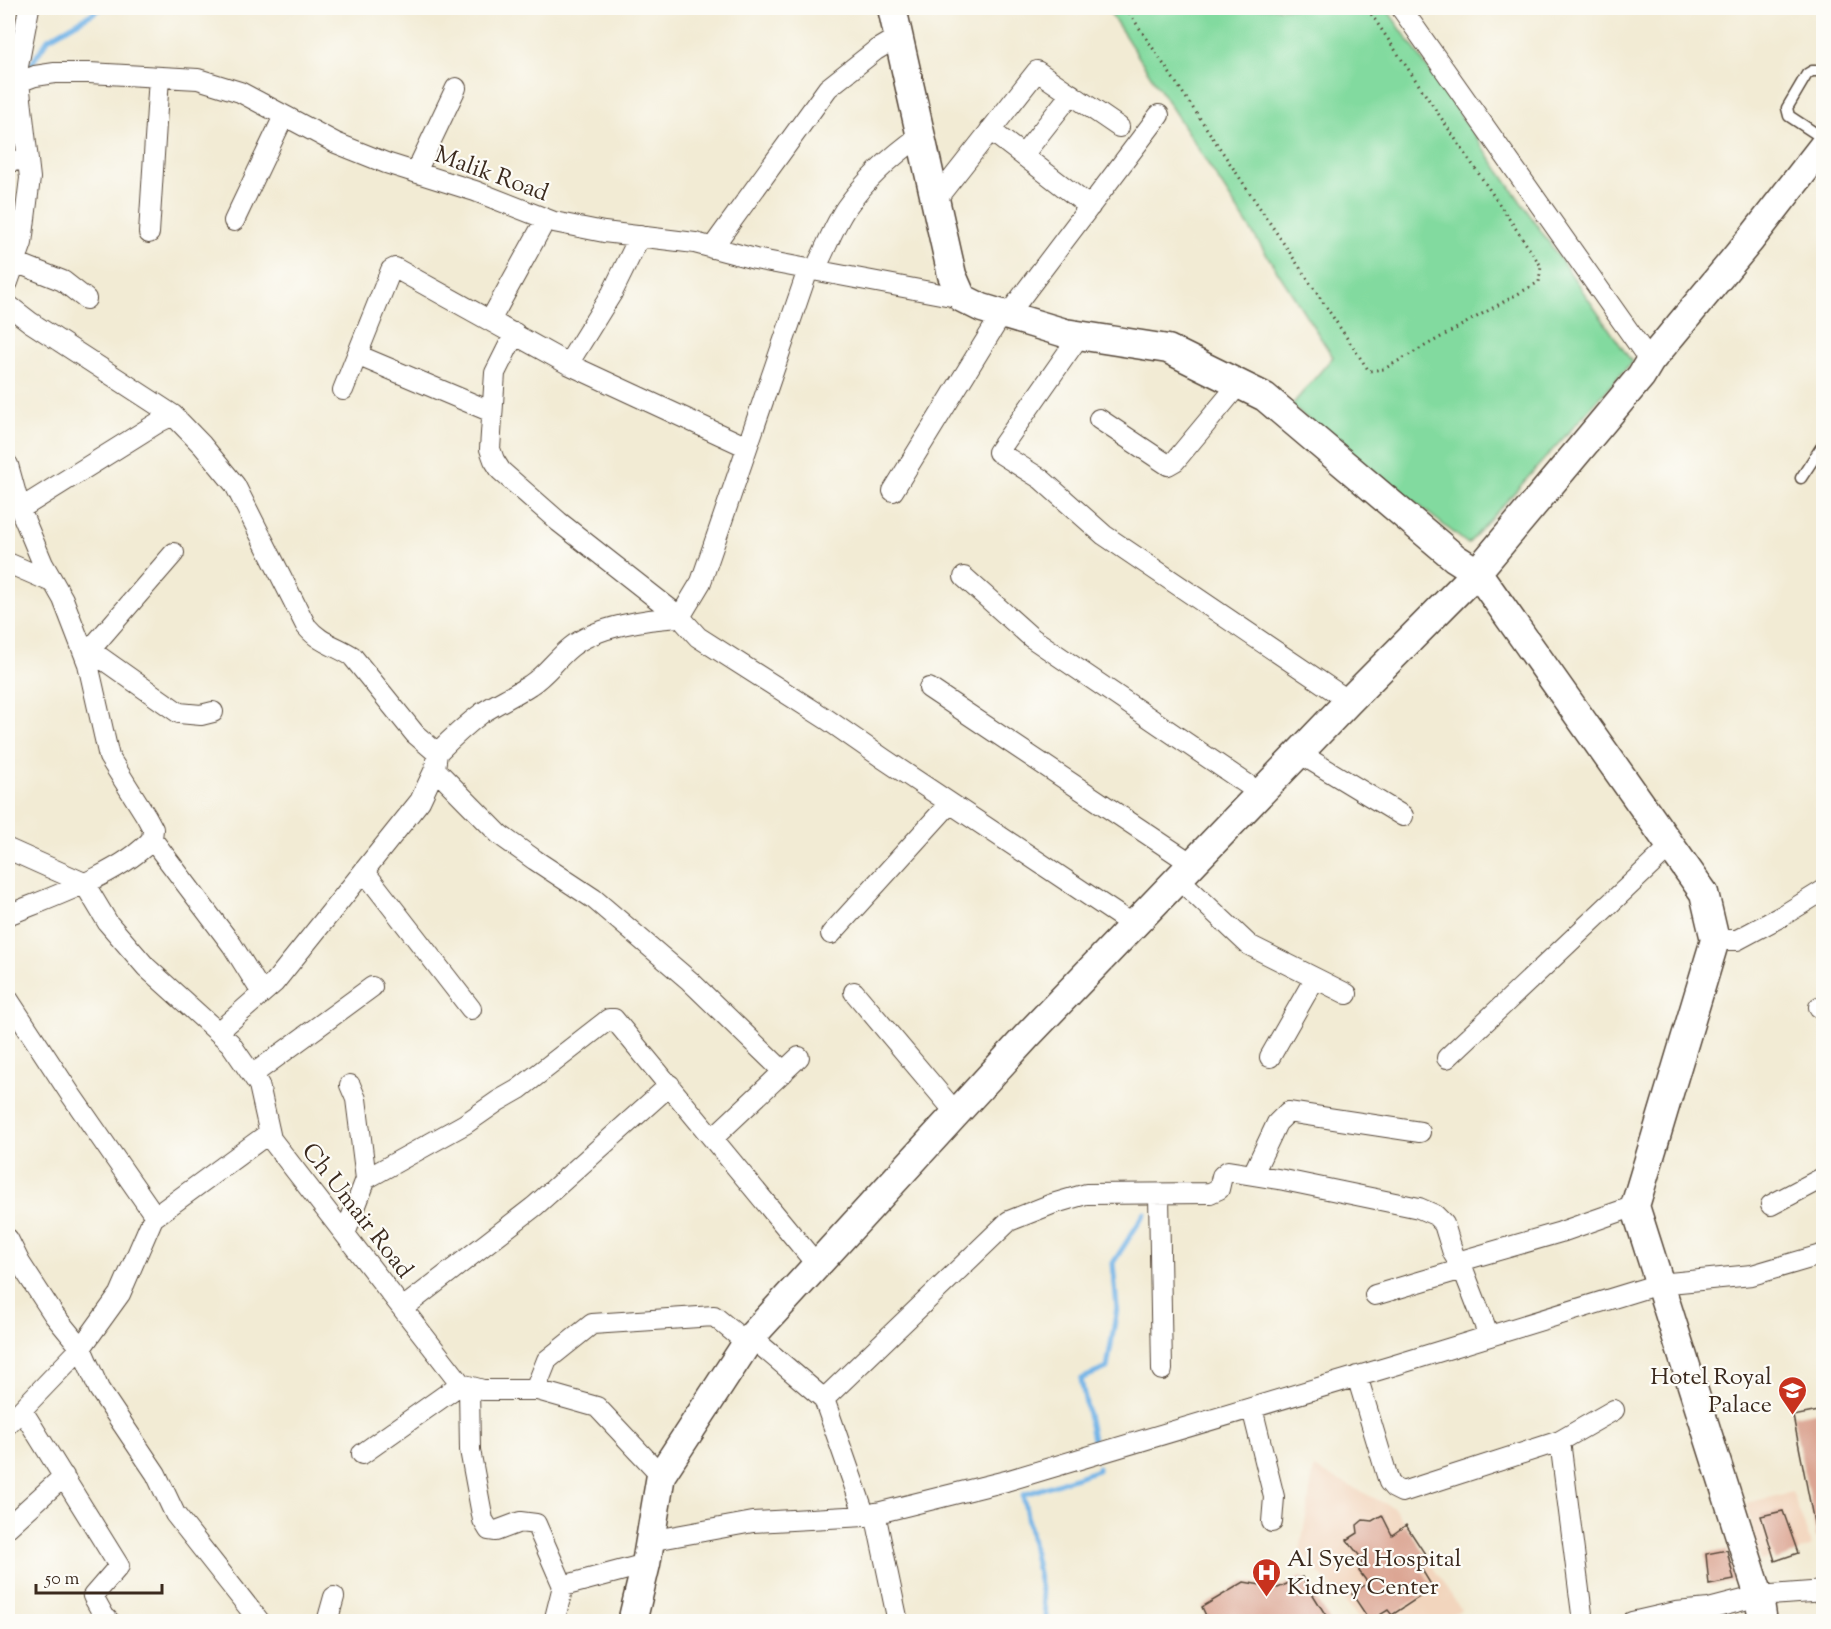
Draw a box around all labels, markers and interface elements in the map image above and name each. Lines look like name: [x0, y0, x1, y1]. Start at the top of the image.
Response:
street label: Malik Road: [430, 139, 553, 211]
street label: Ch Umair Road: [293, 1136, 421, 1287]
place label: Hotel Royal Palace: [1650, 1361, 1772, 1423]
school or university icon: Hotel Royal Palace: [1777, 1374, 1809, 1416]
place label: Al Syed Hospital Kidney Center: [1287, 1543, 1462, 1605]
hospital icon: Al Syed Hospital Kidney Center: [1250, 1556, 1282, 1598]
scale bar: [36, 1557, 162, 1595]
text: 50 m: [44, 1567, 80, 1593]

